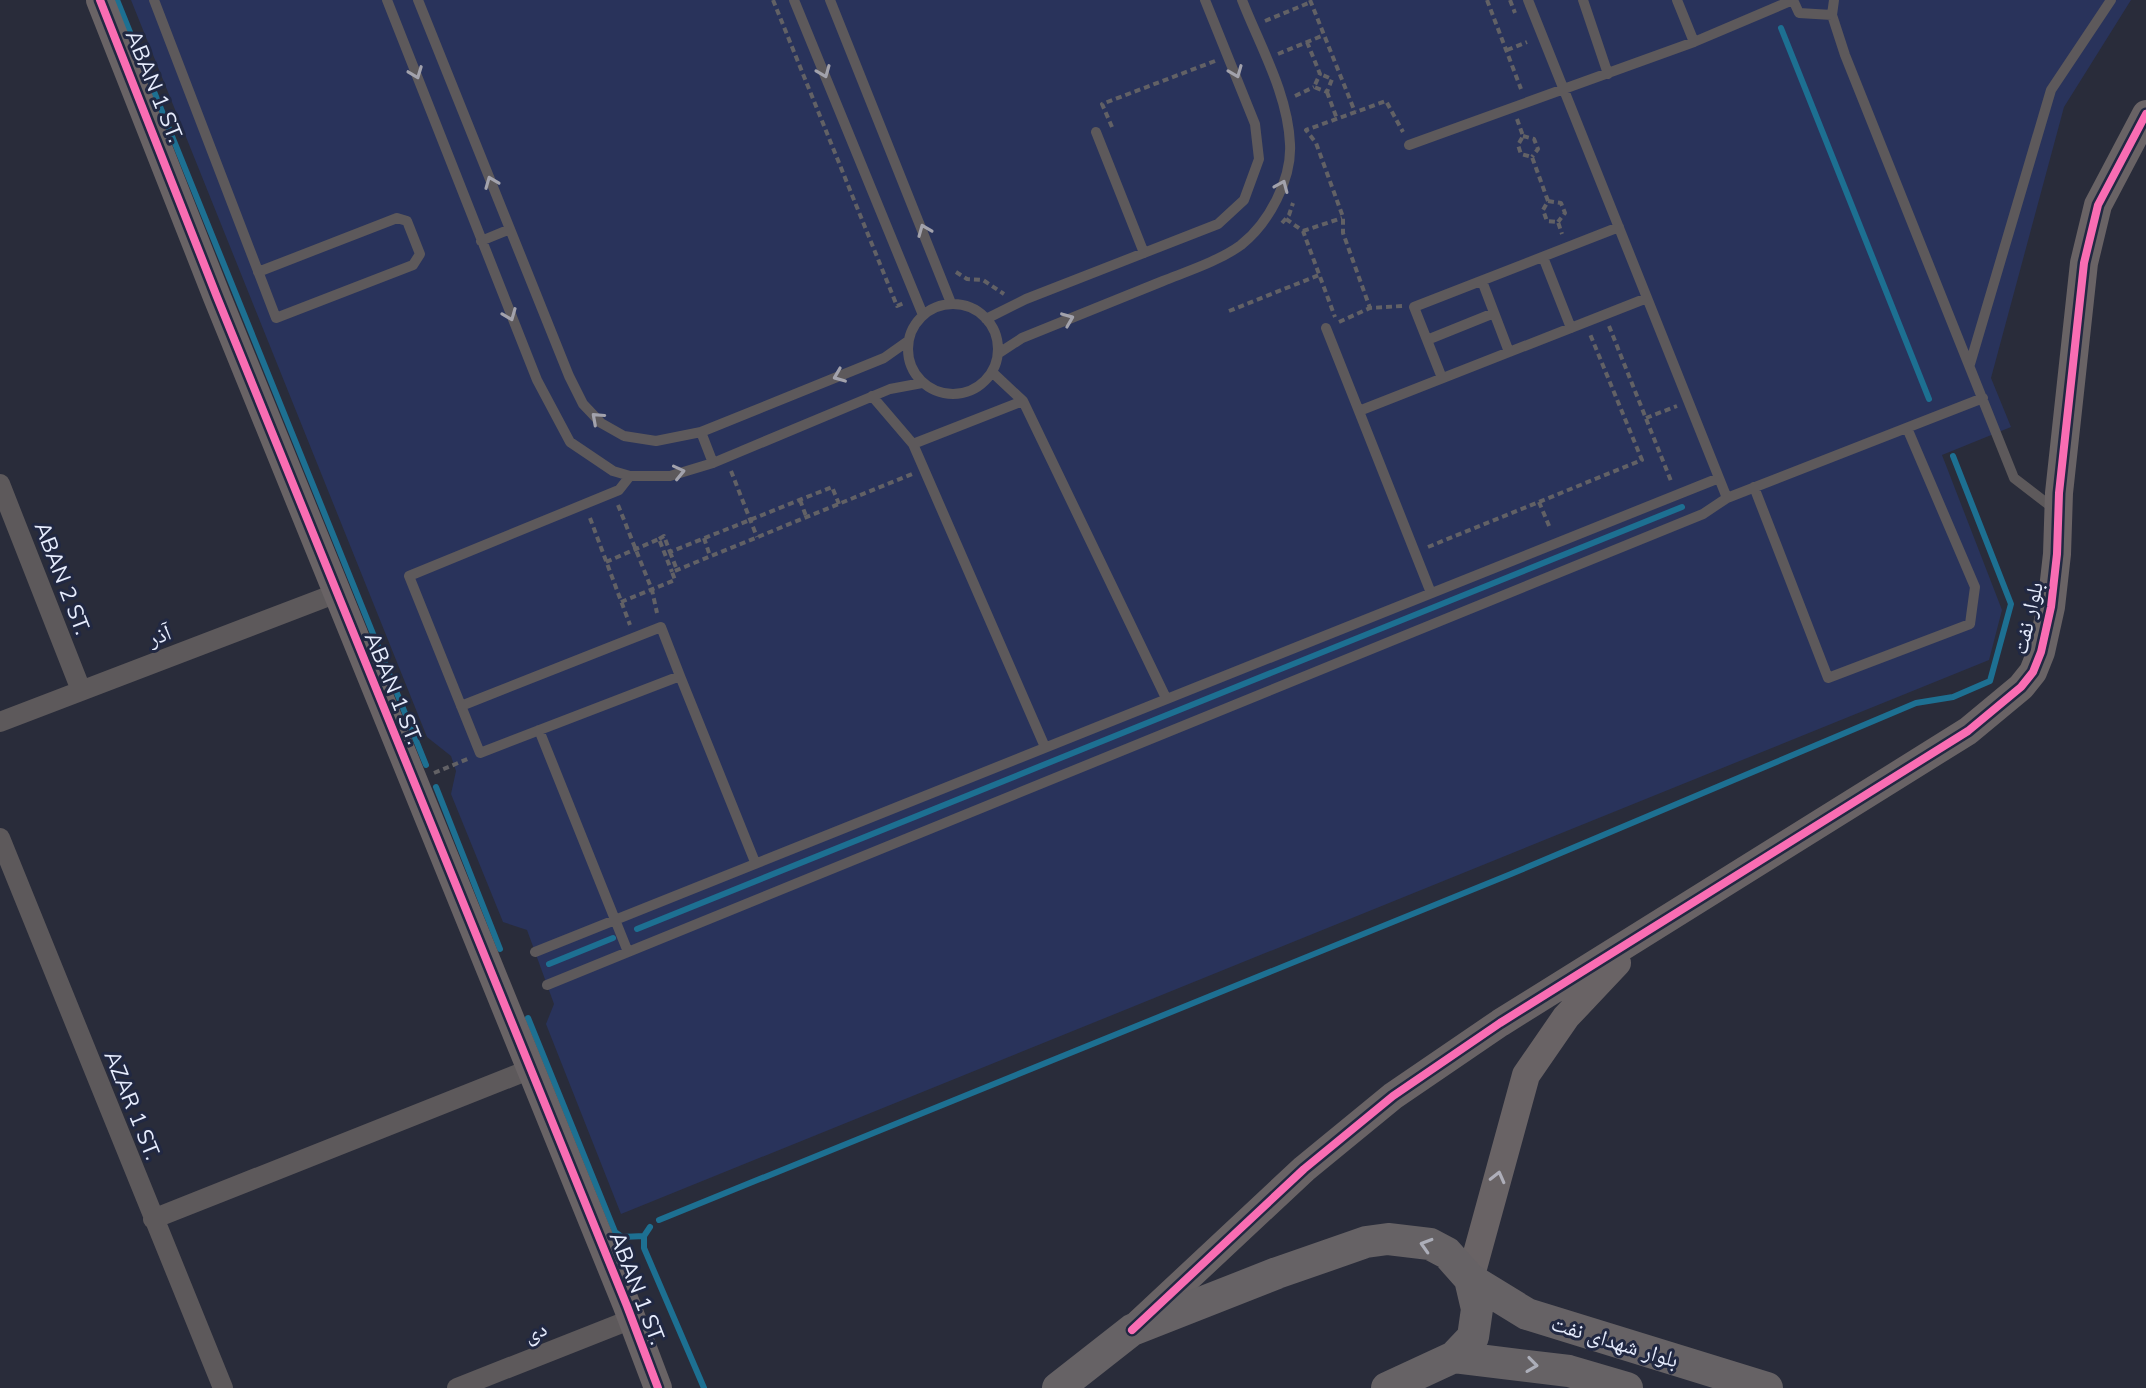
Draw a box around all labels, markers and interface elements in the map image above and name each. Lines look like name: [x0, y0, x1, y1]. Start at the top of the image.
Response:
street label: ABAN 1 ST.: [120, 26, 190, 146]
one-way arrow: [814, 64, 830, 78]
one-way arrow: [1226, 64, 1242, 78]
one-way arrow: [406, 65, 422, 79]
one-way arrow: [484, 176, 501, 190]
one-way arrow: [1272, 180, 1288, 194]
one-way arrow: [917, 224, 934, 238]
one-way arrow: [501, 307, 517, 321]
one-way arrow: [1061, 312, 1075, 329]
one-way arrow: [833, 366, 847, 383]
one-way arrow: [592, 412, 606, 427]
one-way arrow: [672, 465, 686, 482]
street label: ABAN 2 ST.: [29, 518, 97, 638]
street label: بلوار نفت: [2005, 579, 2049, 657]
street label: آذر: [142, 618, 175, 653]
street label: ABAN 1 ST.: [359, 628, 429, 748]
street label: AZAR 1 ST.: [98, 1046, 168, 1164]
one-way arrow: [1488, 1170, 1505, 1184]
street label: ABAN 1 ST.: [604, 1228, 672, 1348]
one-way arrow: [1420, 1238, 1434, 1254]
street label: بلوار شهدای نفت: [1548, 1308, 1682, 1374]
street label: دی: [519, 1314, 551, 1348]
one-way arrow: [1526, 1357, 1539, 1374]

